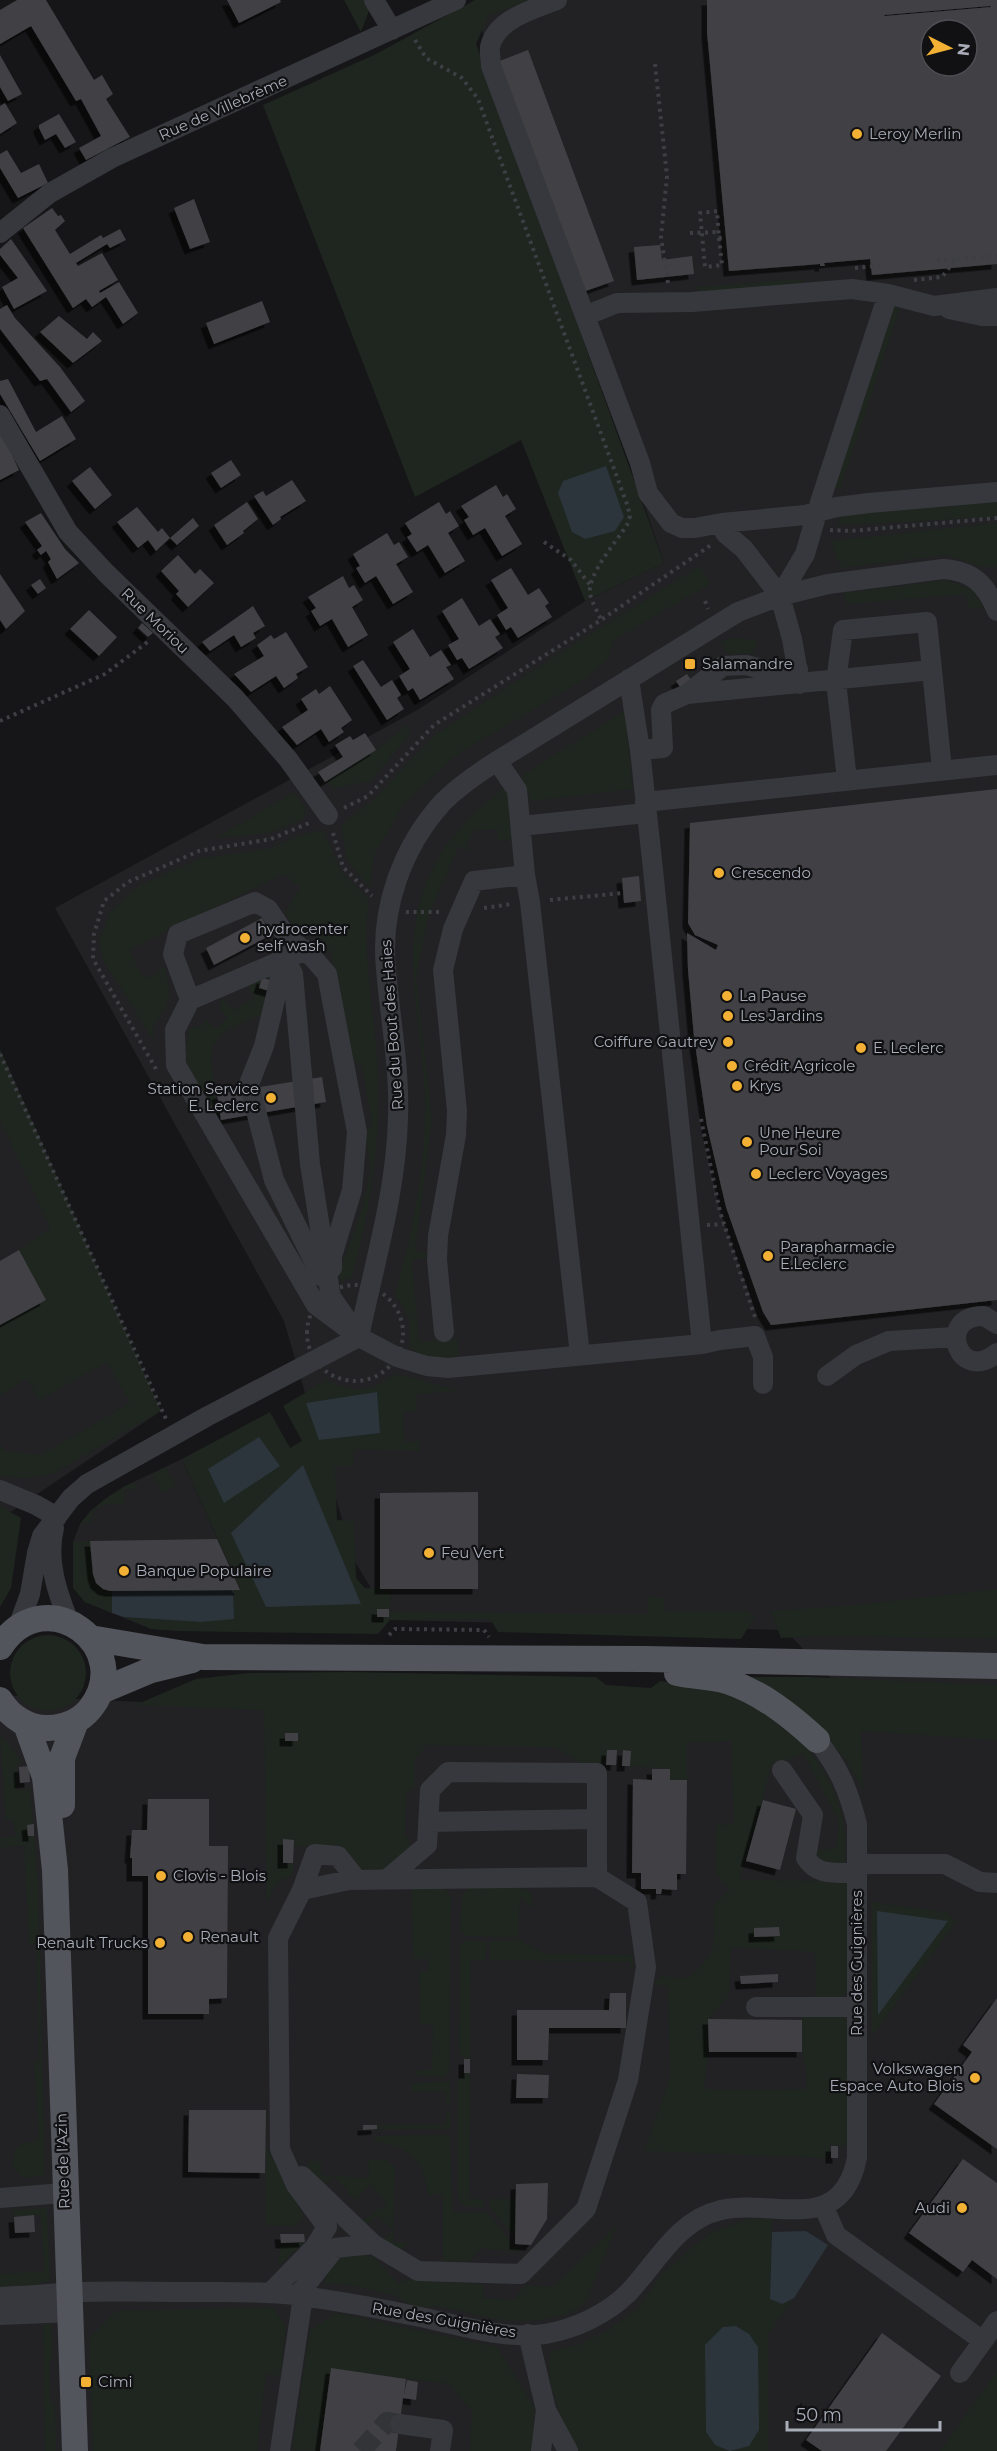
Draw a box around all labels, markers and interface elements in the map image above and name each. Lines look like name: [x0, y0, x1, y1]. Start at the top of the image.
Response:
north arrow: [919, 18, 979, 78]
text: N: [953, 42, 974, 57]
street label: Rue de Villebrème: [156, 71, 290, 144]
place label: Leroy Merlin: [869, 124, 961, 143]
marker: Leroy Merlin: [850, 127, 864, 141]
street label: Rue Moriou: [117, 584, 193, 658]
place label: Salamandre: [702, 654, 793, 673]
marker: Salamandre: [683, 657, 697, 671]
place label: Crescendo: [731, 863, 811, 882]
marker: Crescendo: [712, 866, 726, 880]
place label: hydrocenter self wash: [257, 919, 349, 955]
marker: hydrocenter self wash: [238, 931, 252, 945]
street label: Rue du Bout des Haies: [376, 939, 407, 1111]
place label: La Pause: [739, 986, 806, 1005]
marker: La Pause: [720, 989, 734, 1003]
place label: Les Jardins: [740, 1006, 823, 1025]
marker: Les Jardins: [721, 1009, 735, 1023]
place label: Coiffure Gautrey: [594, 1032, 717, 1051]
marker: Coiffure Gautrey: [721, 1035, 735, 1049]
place label: E. Leclerc: [873, 1038, 944, 1057]
marker: E. Leclerc: [854, 1041, 868, 1055]
place label: Crédit Agricole: [744, 1056, 855, 1075]
marker: Crédit Agricole: [725, 1059, 739, 1073]
place label: Krys: [749, 1076, 781, 1095]
place label: Station Service E. Leclerc: [147, 1079, 259, 1115]
marker: Krys: [730, 1079, 744, 1093]
marker: Station Service E. Leclerc: [264, 1091, 278, 1105]
place label: Une Heure Pour Soi: [759, 1123, 840, 1159]
marker: Une Heure Pour Soi: [740, 1135, 754, 1149]
place label: Leclerc Voyages: [768, 1164, 888, 1183]
marker: Leclerc Voyages: [749, 1167, 763, 1181]
place label: Parapharmacie E.Leclerc: [780, 1237, 895, 1273]
marker: Parapharmacie E.Leclerc: [761, 1249, 775, 1263]
place label: Feu Vert: [441, 1543, 504, 1562]
marker: Feu Vert: [422, 1546, 436, 1560]
place label: Banque Populaire: [136, 1561, 272, 1580]
marker: Banque Populaire: [117, 1564, 131, 1578]
place label: Clovis - Blois: [173, 1866, 266, 1885]
marker: Clovis - Blois: [154, 1869, 168, 1883]
street label: Rue des Guignières: [847, 1890, 866, 2036]
place label: Renault: [200, 1927, 259, 1946]
marker: Renault: [181, 1930, 195, 1944]
place label: Renault Trucks: [36, 1933, 148, 1952]
marker: Renault Trucks: [153, 1936, 167, 1950]
place label: Volkswagen Espace Auto Blois: [830, 2059, 963, 2095]
marker: Volkswagen Espace Auto Blois: [968, 2071, 982, 2085]
street label: Rue de l'Azin: [51, 2113, 74, 2209]
place label: Audi: [915, 2198, 950, 2217]
marker: Audi: [955, 2201, 969, 2215]
street label: Rue des Guignières: [371, 2297, 518, 2342]
place label: Cimi: [98, 2372, 133, 2391]
marker: Cimi: [79, 2375, 93, 2389]
scale bar: [787, 2394, 940, 2432]
text: 50 m: [796, 2404, 842, 2426]

